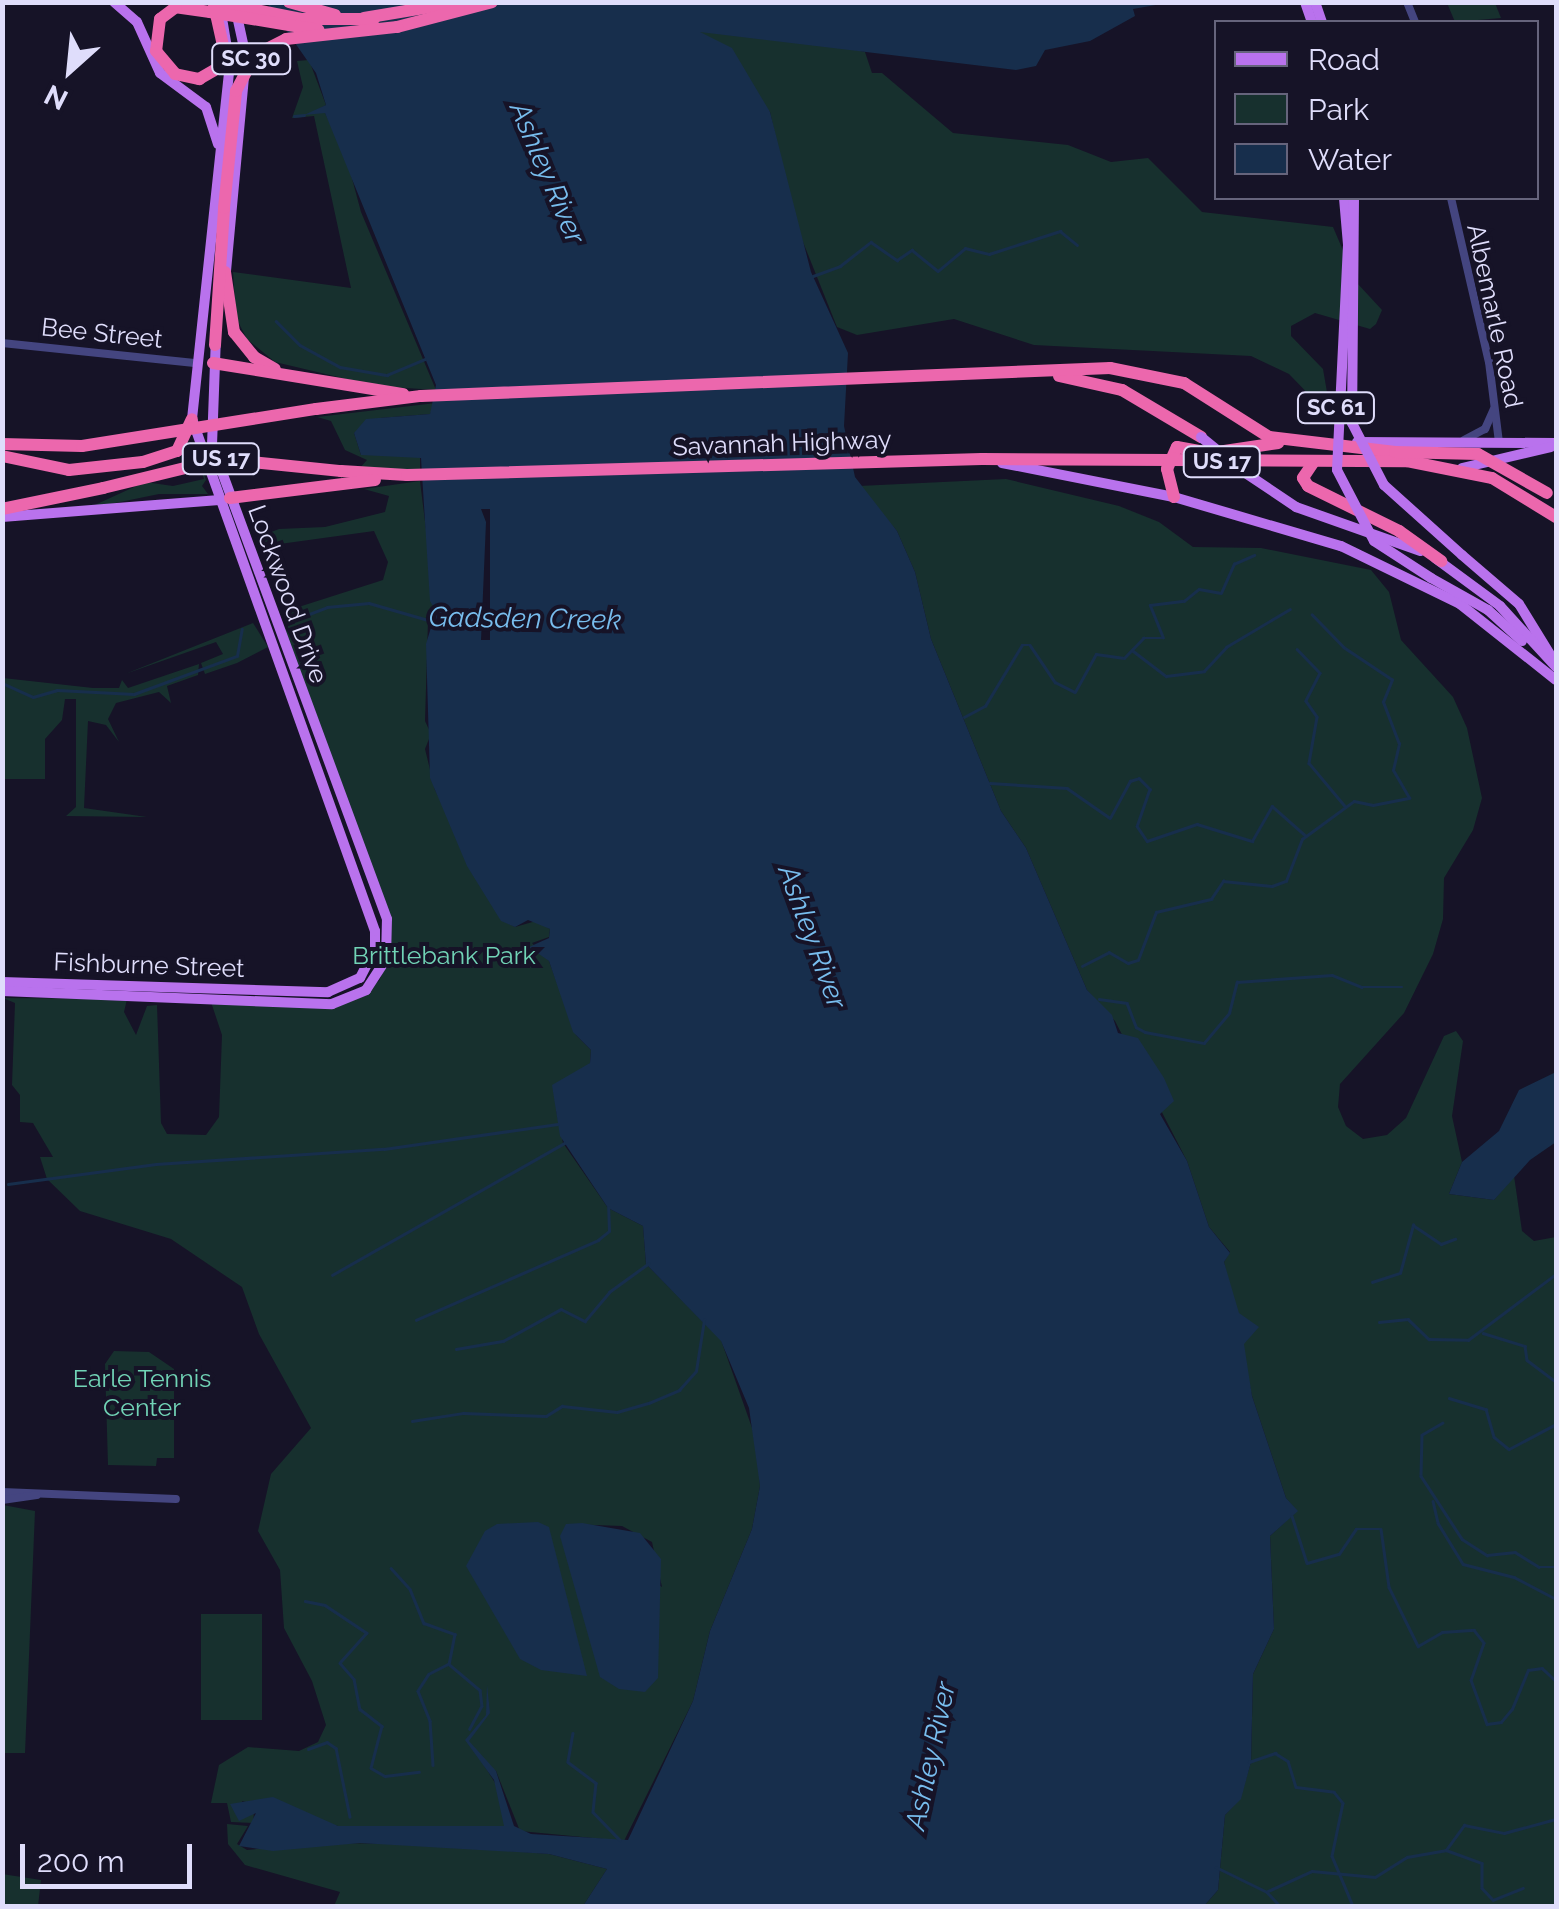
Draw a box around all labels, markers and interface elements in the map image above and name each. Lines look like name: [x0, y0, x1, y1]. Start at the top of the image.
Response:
north arrow: [20, 20, 120, 120]
legend: [1214, 20, 1539, 200]
road number: SC 30: [211, 42, 291, 76]
text: Road: [1308, 42, 1380, 77]
text: N: [39, 78, 73, 117]
text: Park: [1308, 92, 1369, 127]
water label: Ashley River: [502, 97, 592, 249]
text: Water: [1308, 142, 1392, 177]
street label: Albemarle Road: [1461, 221, 1529, 411]
street label: Bee Street: [40, 312, 164, 354]
road number: SC 61: [1296, 391, 1376, 425]
street label: Savannah Highway: [672, 424, 892, 462]
road number: US 17: [181, 442, 261, 476]
road number: US 17: [1182, 445, 1262, 479]
street label: Lockwood Drive: [242, 501, 334, 687]
water label: Gadsden Creek: [428, 601, 622, 637]
water label: Ashley River: [770, 860, 854, 1014]
park label: Brittlebank Park: [352, 940, 536, 970]
street label: Fishburne Street: [53, 947, 245, 983]
park label: Earle Tennis Center: [72, 1364, 212, 1423]
water label: Ashley River: [899, 1679, 963, 1833]
scale bar: [25, 1824, 198, 1886]
text: 200 m: [37, 1844, 125, 1879]

